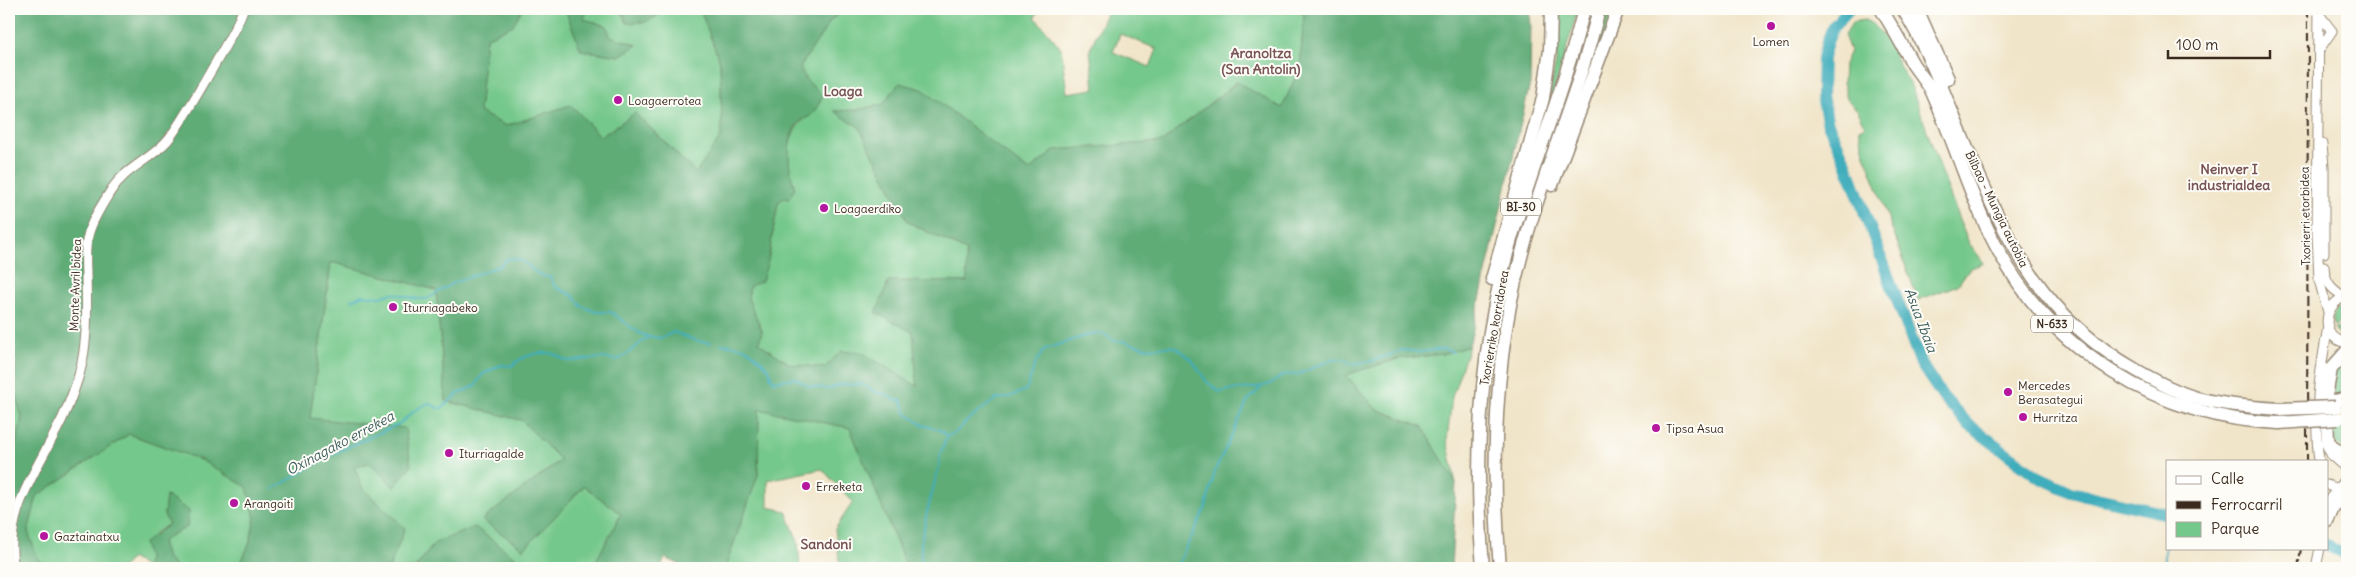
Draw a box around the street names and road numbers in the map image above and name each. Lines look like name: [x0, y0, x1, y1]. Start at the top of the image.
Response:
street label: Bilbao - Mungia autobia: [1962, 148, 2032, 270]
street label: Txorierri etorbidea: [2297, 166, 2313, 266]
road number: BI-30: [1501, 198, 1541, 216]
street label: Monte Avril bidea: [66, 238, 84, 332]
street label: Txorierriko korridorea: [1476, 269, 1512, 387]
road number: N-633: [2031, 316, 2073, 332]

